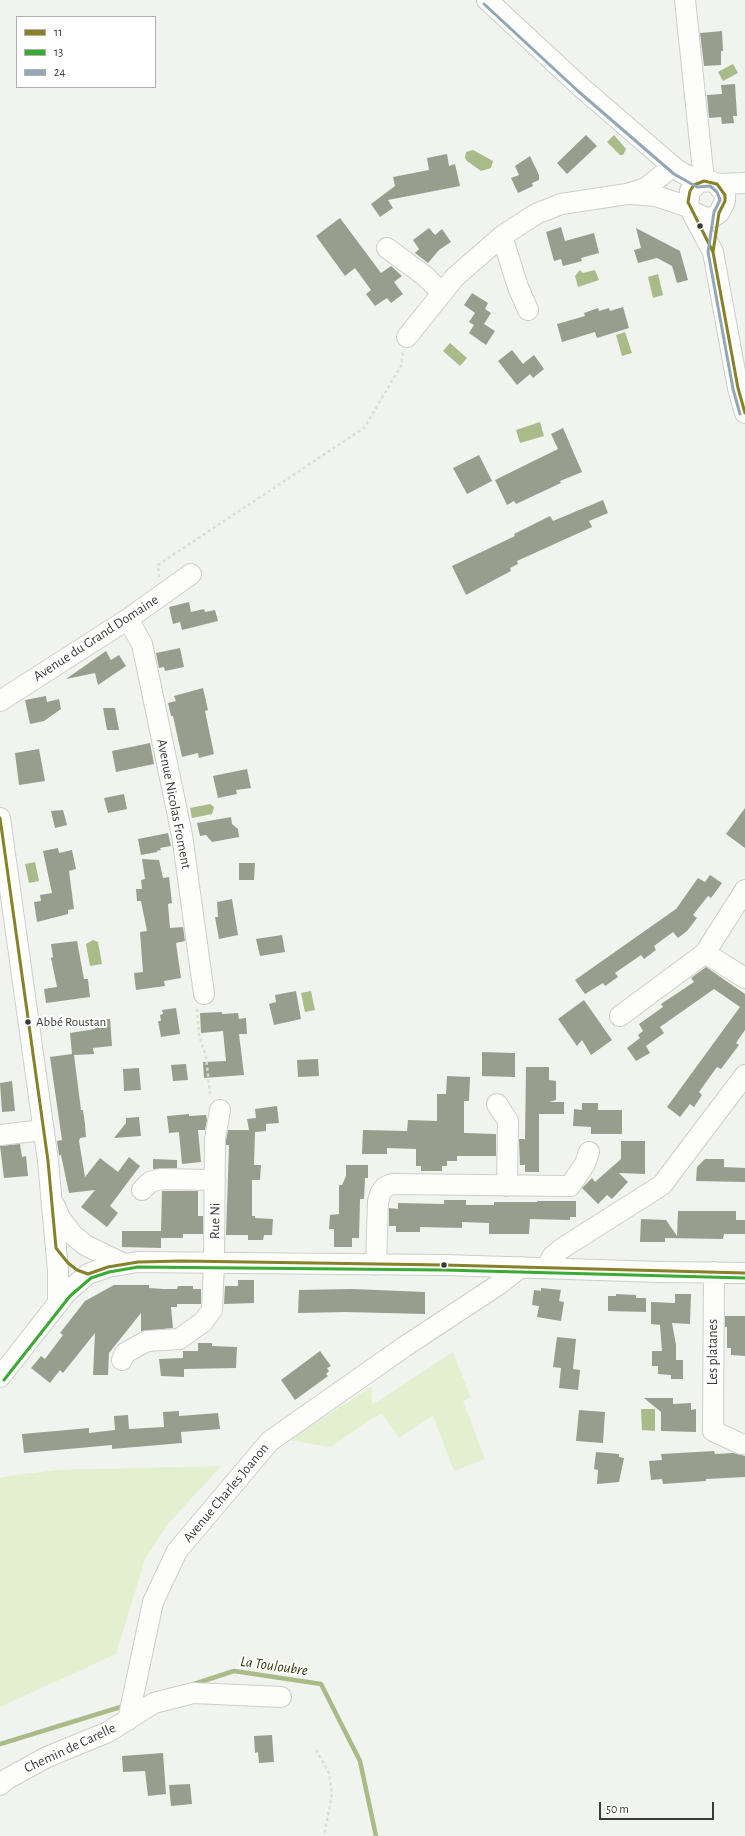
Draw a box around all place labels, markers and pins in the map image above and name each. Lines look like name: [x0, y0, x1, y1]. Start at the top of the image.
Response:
unlabelled marker: [695, 221, 705, 231]
place label: Abbé Roustan: [36, 1014, 106, 1030]
marker: Abbé Roustan: [23, 1017, 33, 1027]
unlabelled marker: [439, 1260, 449, 1270]

